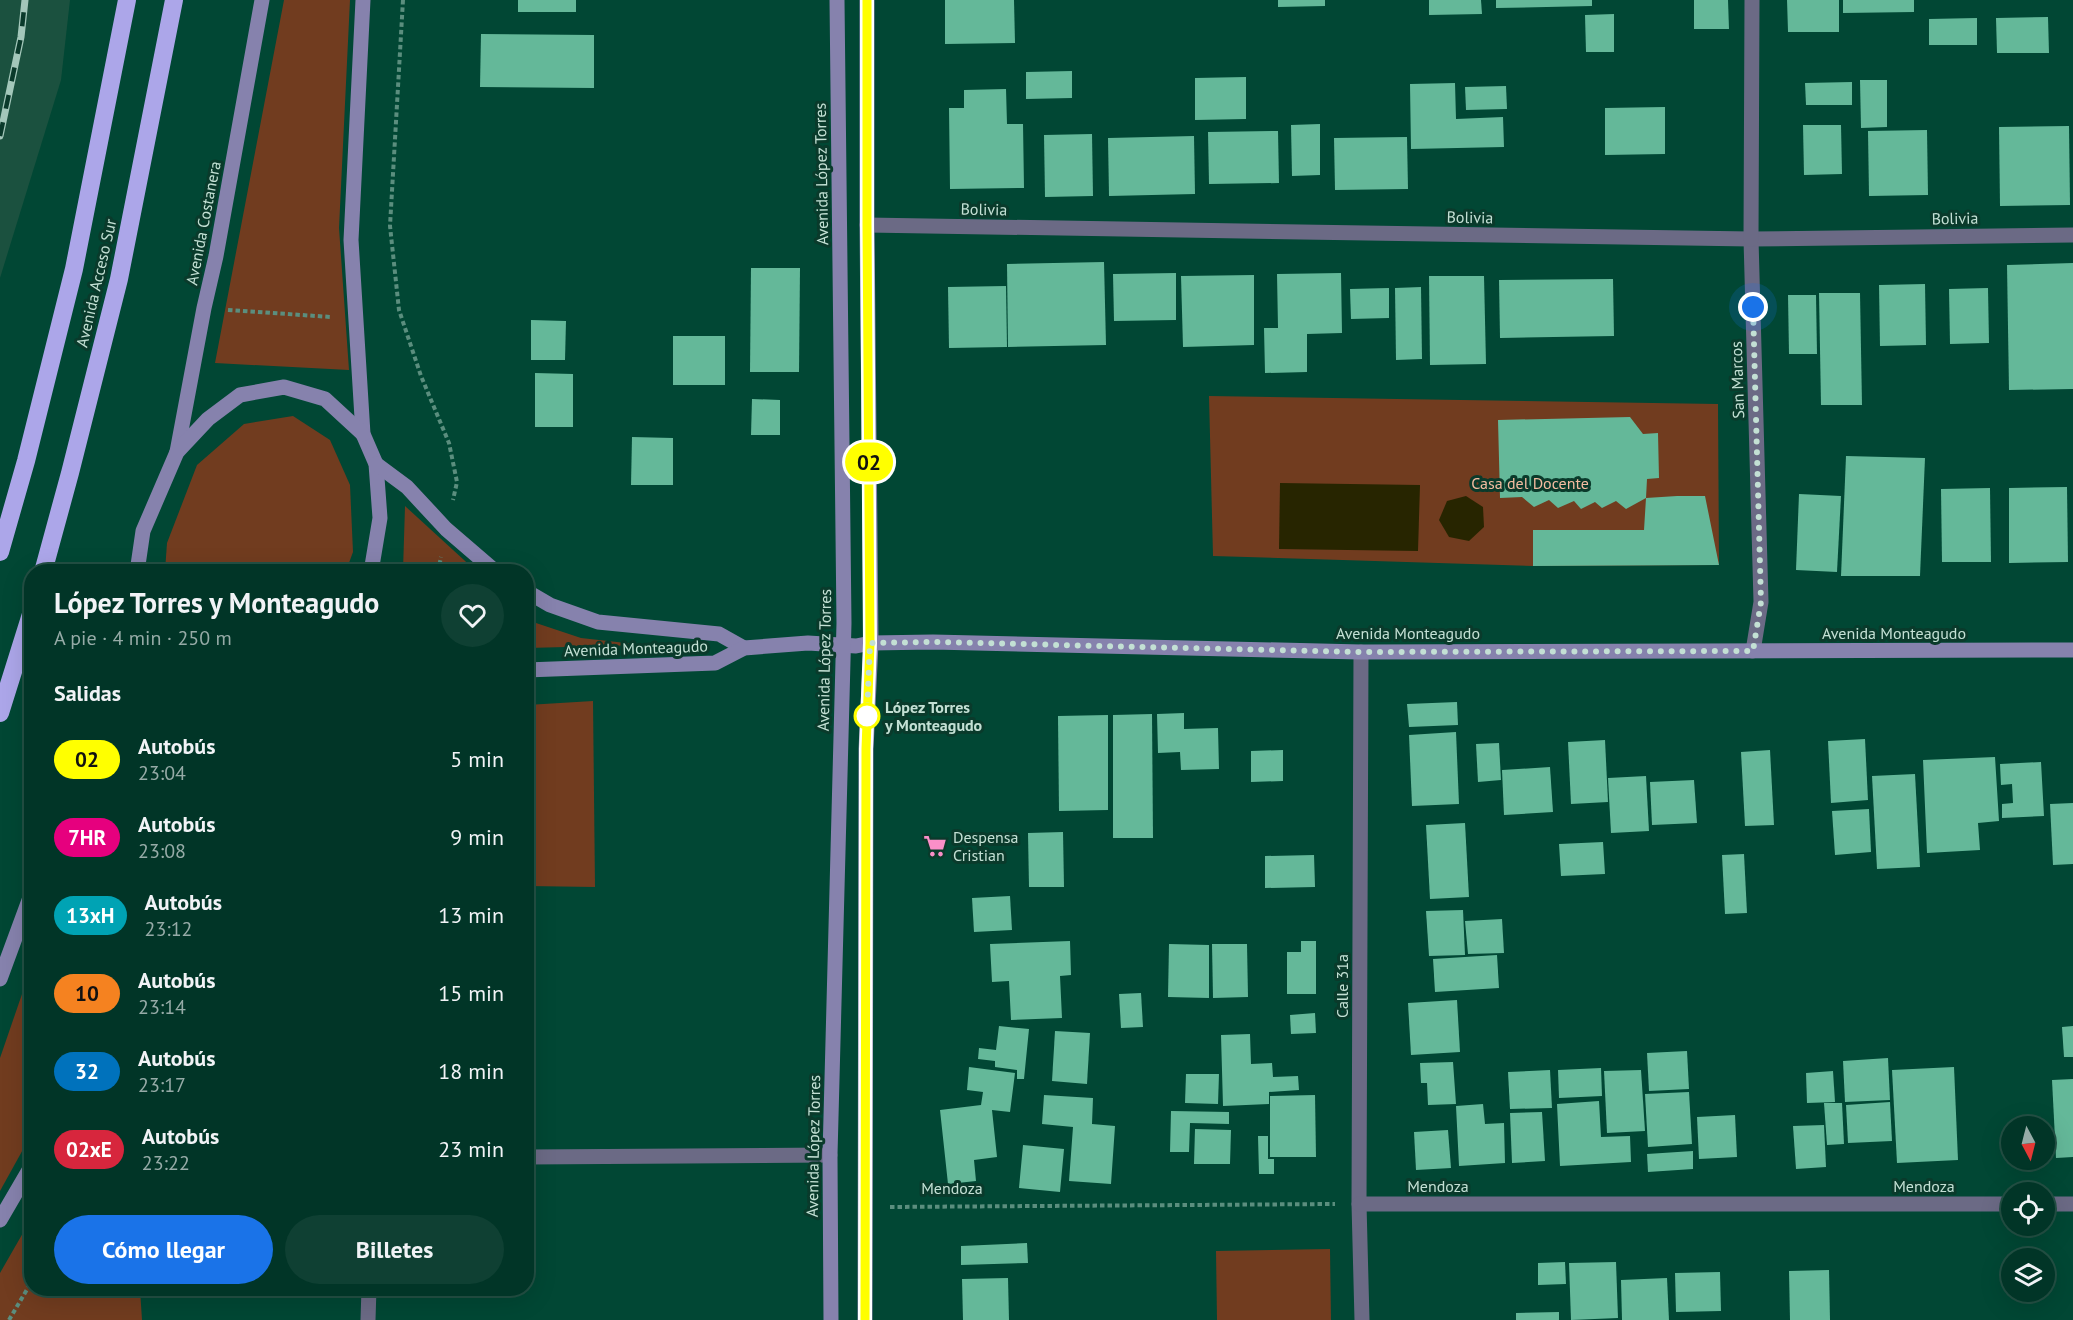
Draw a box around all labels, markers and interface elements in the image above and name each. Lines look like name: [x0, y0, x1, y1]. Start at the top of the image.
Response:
street label: Avenida López Torres: [810, 102, 832, 245]
street label: Avenida Costanera: [181, 159, 225, 287]
street label: Bolivia: [960, 199, 1008, 219]
street label: Bolivia: [1446, 207, 1494, 227]
street label: Bolivia: [1931, 208, 1979, 228]
street label: Avenida Acceso Sur: [72, 216, 121, 349]
your location: [1738, 292, 1768, 322]
street label: San Marcos: [1726, 341, 1748, 419]
line badge: 02: [842, 442, 896, 482]
text: 02: [857, 449, 881, 476]
park label: Casa del Docente: [1471, 473, 1589, 493]
text: López Torres y Monteagudo: [54, 584, 379, 621]
button: heart: [441, 584, 504, 647]
street label: Avenida López Torres: [813, 588, 835, 731]
street label: Avenida Monteagudo: [1336, 623, 1480, 643]
street label: Avenida Monteagudo: [1822, 623, 1966, 643]
text: A pie · 4 min · 250 m: [54, 625, 232, 651]
street label: Avenida Monteagudo: [564, 635, 708, 661]
text: Salidas: [54, 679, 121, 707]
place label: López Torres y Monteagudo: [884, 697, 983, 735]
marker: López Torres y Monteagudo: [854, 703, 880, 729]
text: Autobús: [138, 732, 215, 760]
text: 5 min: [450, 745, 504, 773]
text: 02: [75, 746, 99, 773]
text: 23:04: [138, 760, 186, 786]
text: Autobús: [138, 810, 215, 838]
text: 9 min: [450, 823, 504, 851]
text: 7HR: [68, 824, 106, 851]
place label: Despensa Cristian: [953, 827, 1019, 865]
supermarket icon: Despensa Cristian: [922, 833, 948, 859]
text: 23:08: [138, 838, 186, 864]
text: Autobús: [145, 888, 222, 916]
text: 13 min: [438, 901, 504, 929]
text: 13xH: [66, 902, 115, 929]
text: 23:12: [145, 916, 193, 942]
street label: Calle 31a: [1332, 954, 1352, 1018]
text: Autobús: [138, 966, 215, 994]
text: 15 min: [438, 979, 504, 1007]
text: 10: [75, 980, 99, 1007]
text: 23:14: [138, 994, 186, 1020]
text: Autobús: [138, 1044, 215, 1072]
text: 18 min: [438, 1057, 504, 1085]
text: 32: [75, 1058, 99, 1085]
text: 23:17: [138, 1072, 186, 1098]
street label: Avenida López Torres: [802, 1074, 824, 1217]
north arrow: [2001, 1116, 2055, 1170]
map controls: [2001, 1116, 2055, 1302]
text: Autobús: [142, 1122, 219, 1150]
text: 23 min: [438, 1135, 504, 1163]
text: 02xE: [66, 1136, 112, 1163]
text: 23:22: [142, 1150, 190, 1176]
street label: Mendoza: [1407, 1176, 1469, 1196]
street label: Mendoza: [1893, 1176, 1955, 1196]
street label: Mendoza: [921, 1178, 983, 1198]
button: locate: [2001, 1182, 2055, 1236]
button: Cómo llegar: [54, 1215, 273, 1284]
button: Billetes: [285, 1215, 504, 1284]
button: layers: [2001, 1248, 2055, 1302]

